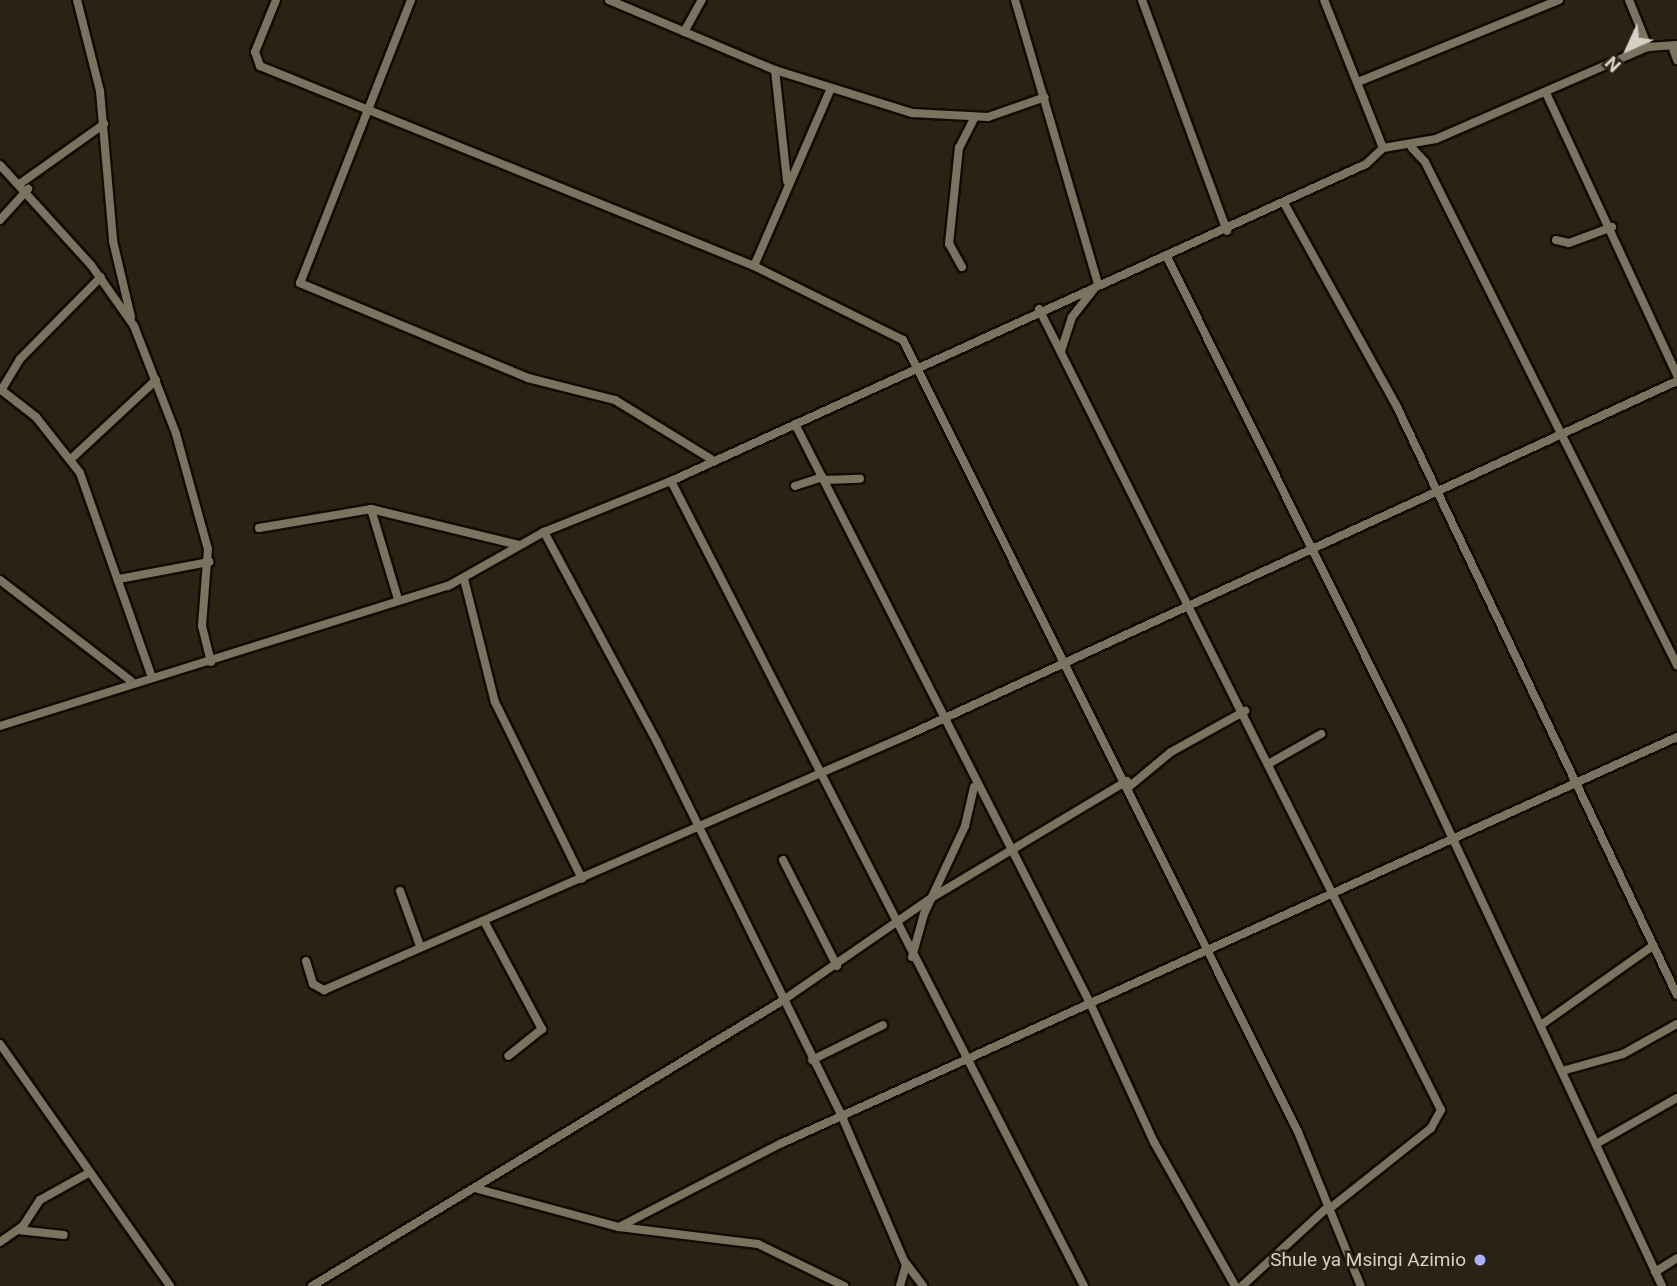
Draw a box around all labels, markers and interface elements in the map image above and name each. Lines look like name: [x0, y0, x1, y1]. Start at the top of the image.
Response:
north arrow: [1593, 14, 1663, 84]
text: N: [1600, 51, 1626, 77]
place label: Shule ya Msingi Azimio: [1270, 1249, 1466, 1271]
marker: Shule ya Msingi Azimio: [1472, 1252, 1488, 1268]

